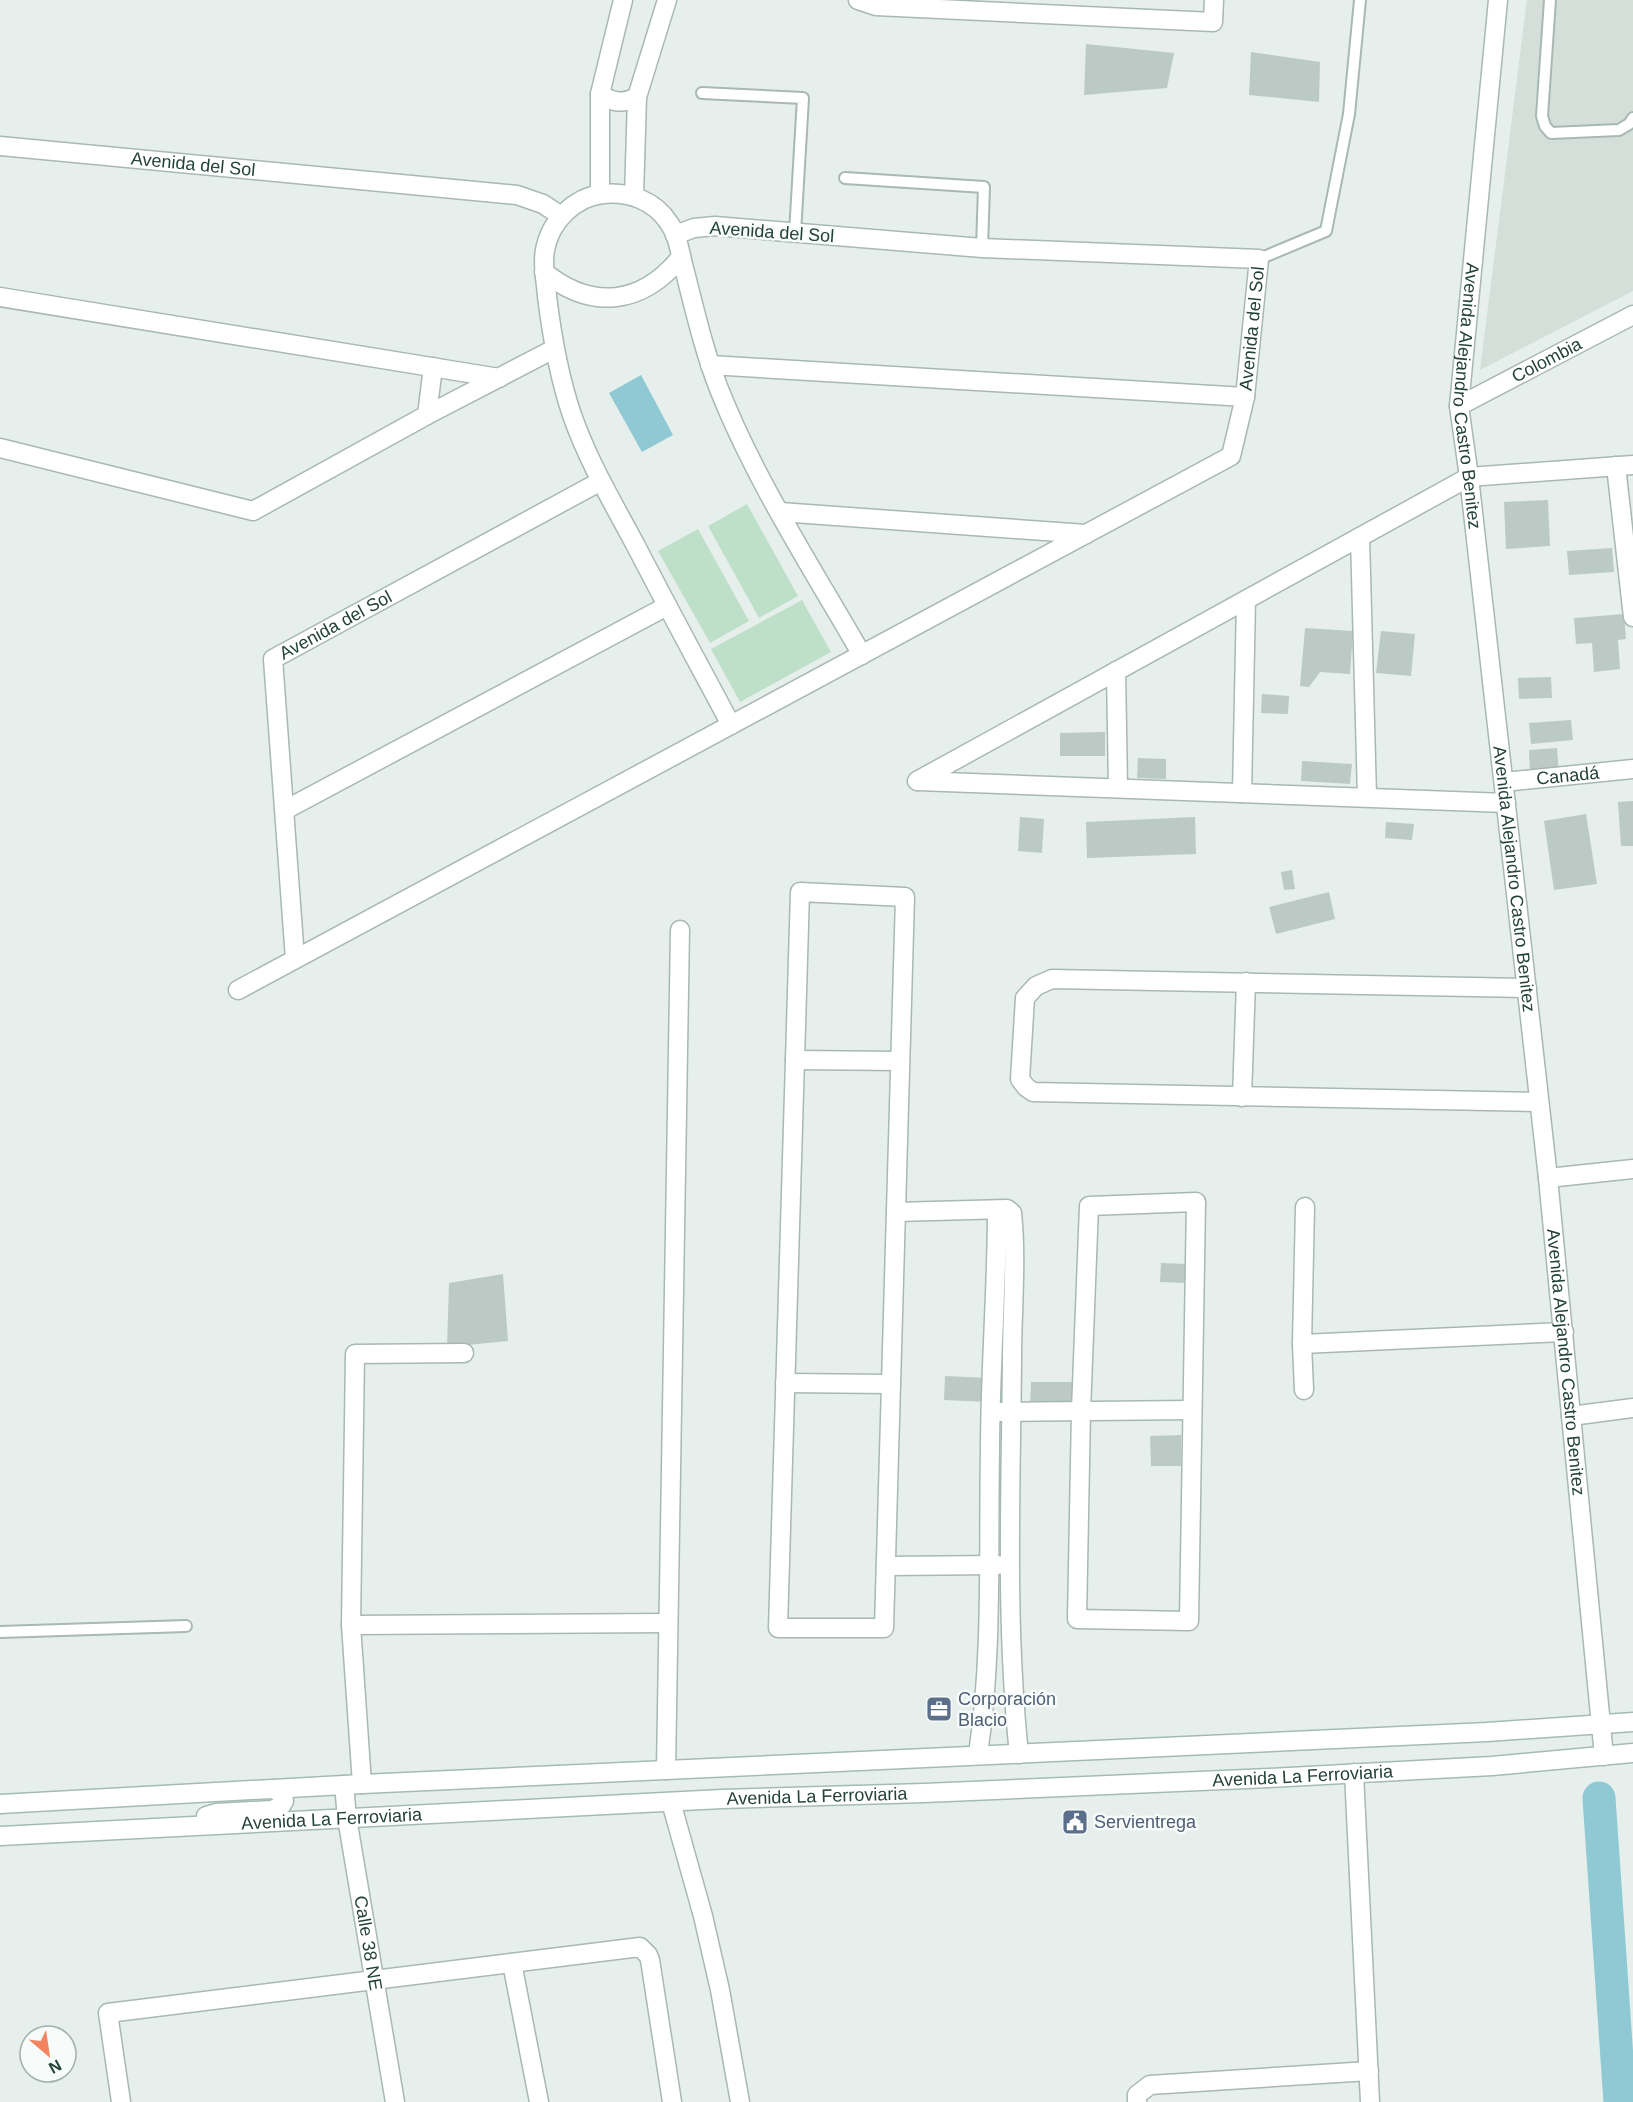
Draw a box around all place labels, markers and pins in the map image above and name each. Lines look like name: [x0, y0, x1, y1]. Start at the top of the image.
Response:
place label: Corporación Blacio: [958, 1689, 1056, 1730]
office icon: Corporación Blacio: [924, 1694, 954, 1724]
public building icon: Servientrega: [1060, 1807, 1090, 1837]
place label: Servientrega: [1094, 1812, 1197, 1832]

